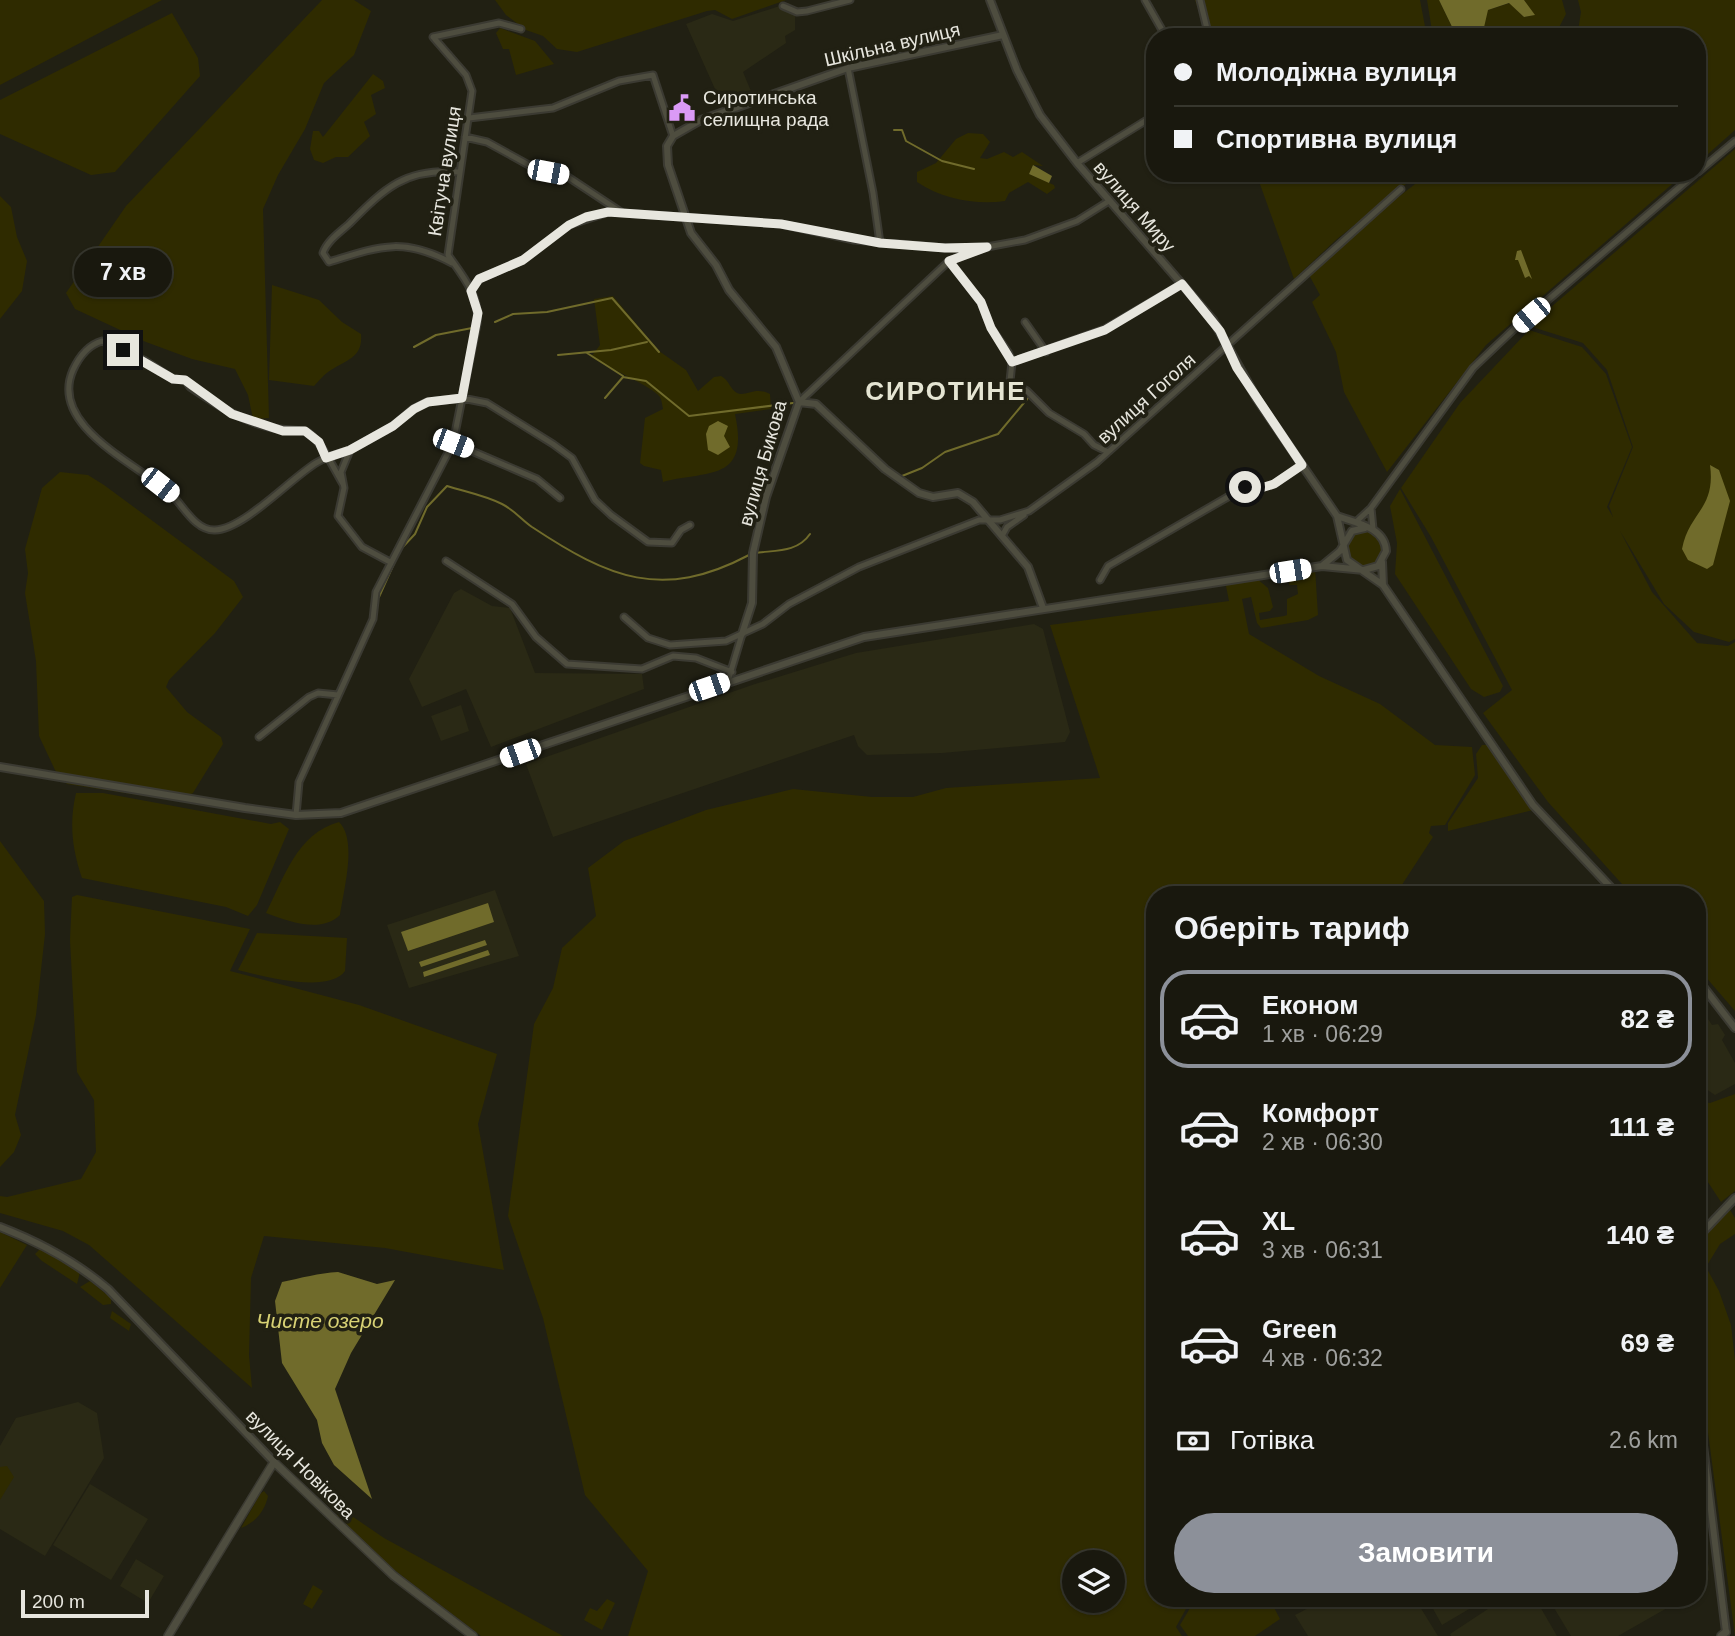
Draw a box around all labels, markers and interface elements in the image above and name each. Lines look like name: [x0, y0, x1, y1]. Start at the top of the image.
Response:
street label: Шкільна вулиця: [822, 19, 962, 70]
text: Молодіжна вулиця: [1216, 57, 1457, 87]
place label: Сиротинська селищна рада: [703, 87, 829, 130]
public building icon: Сиротинська селищна рада: [667, 93, 697, 123]
street label: Квітуча вулиця: [424, 105, 465, 238]
text: Спортивна вулиця: [1216, 124, 1457, 154]
street label: вулиця Миру: [1090, 157, 1180, 256]
car: [526, 158, 571, 186]
callout: 7 хв: [74, 248, 172, 298]
text: 7 хв: [100, 259, 146, 285]
car: [1509, 293, 1554, 337]
route end: [107, 334, 139, 366]
street label: вулиця Гоголя: [1093, 349, 1200, 448]
district label: СИРОТИНЕ: [865, 376, 1027, 406]
street label: вулиця Бикова: [735, 398, 791, 528]
car: [430, 426, 477, 460]
car: [137, 464, 184, 506]
route start: [1229, 471, 1261, 503]
car: [1268, 557, 1313, 585]
car: [686, 670, 733, 704]
car: [497, 736, 544, 770]
text: Оберіть тариф: [1174, 910, 1410, 946]
icon: car: [1178, 988, 1241, 1051]
text: Економ: [1262, 990, 1358, 1020]
text: 82 ₴: [1621, 1004, 1674, 1034]
text: 1 хв · 06:29: [1262, 1021, 1383, 1047]
icon: car: [1178, 1096, 1241, 1159]
text: Комфорт: [1262, 1098, 1379, 1128]
text: 111 ₴: [1609, 1112, 1674, 1142]
text: 2 хв · 06:30: [1262, 1129, 1383, 1155]
icon: car: [1178, 1204, 1241, 1267]
text: XL: [1262, 1206, 1295, 1236]
text: 140 ₴: [1606, 1220, 1674, 1250]
text: 3 хв · 06:31: [1262, 1237, 1383, 1263]
water label: Чисте озеро: [256, 1309, 384, 1332]
icon: car: [1178, 1312, 1241, 1375]
text: Green: [1262, 1314, 1337, 1344]
text: 69 ₴: [1621, 1328, 1674, 1358]
text: 4 хв · 06:32: [1262, 1345, 1383, 1371]
street label: вулиця Новікова: [242, 1406, 360, 1523]
icon: cash: [1174, 1422, 1212, 1460]
text: Готівка: [1230, 1425, 1314, 1455]
text: 2.6 km: [1609, 1427, 1678, 1453]
button: Замовити: [1174, 1513, 1678, 1593]
map controls: [1062, 1550, 1125, 1613]
button: layers: [1062, 1550, 1125, 1613]
scale bar: [21, 1587, 149, 1619]
text: 200 m: [32, 1591, 85, 1612]

